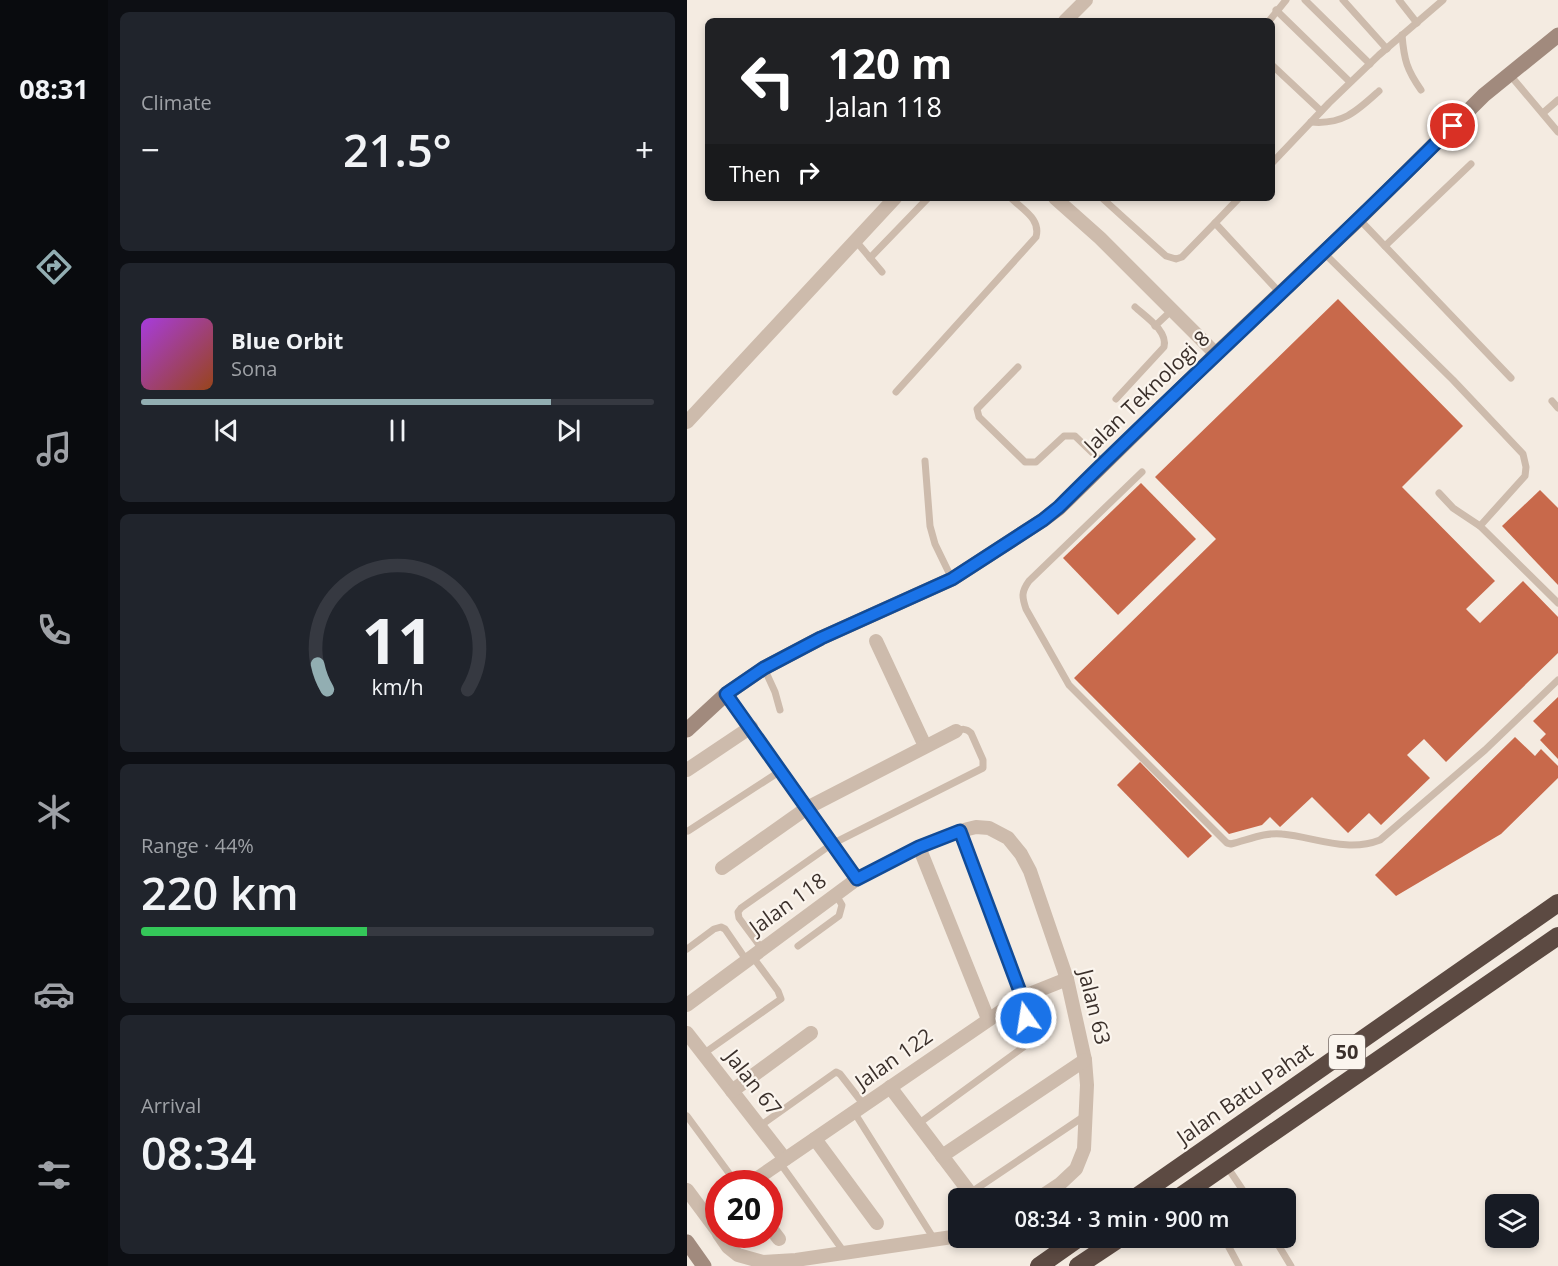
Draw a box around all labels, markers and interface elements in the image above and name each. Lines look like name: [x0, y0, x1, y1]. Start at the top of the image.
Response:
text: 120 m: [828, 34, 952, 91]
icon: left: [729, 42, 807, 120]
text: 08:31: [19, 70, 89, 107]
text: Jalan 118: [828, 88, 942, 125]
text: Climate: [141, 89, 212, 116]
pin: [1427, 100, 1478, 151]
icon: arrive: [1436, 109, 1469, 142]
text: 21.5°: [343, 119, 452, 180]
text: −: [141, 127, 160, 172]
text: +: [635, 127, 654, 172]
icon: right: [792, 156, 825, 189]
text: Then: [729, 158, 780, 188]
icon: directions: [33, 246, 75, 288]
street label: Jalan Teknologi 8: [1076, 324, 1215, 460]
text: Blue Orbit: [231, 325, 343, 355]
text: Sona: [231, 355, 277, 382]
icon: previous: [210, 414, 243, 447]
icon: pause: [381, 414, 414, 447]
icon: next: [552, 414, 585, 447]
icon: music: [33, 428, 75, 470]
text: 11: [362, 597, 433, 682]
icon: phone: [33, 609, 75, 651]
text: km/h: [371, 672, 424, 701]
icon: climate: [33, 791, 75, 833]
text: Range · 44%: [141, 832, 254, 859]
text: 220 km: [141, 862, 299, 923]
street label: Jalan 118: [742, 866, 831, 942]
street label: Jalan 63: [1072, 964, 1118, 1047]
icon: car: [33, 973, 75, 1015]
position arrow: [994, 986, 1058, 1050]
street label: Jalan 122: [847, 1021, 938, 1096]
road number: 50: [1329, 1035, 1365, 1069]
street label: Jalan Batu Pahat: [1169, 1036, 1318, 1152]
street label: Jalan 67: [718, 1042, 788, 1121]
text: Arrival: [141, 1092, 201, 1119]
text: 08:34: [141, 1122, 256, 1183]
icon: filters: [33, 1154, 75, 1196]
speed limit sign: 20: [705, 1170, 783, 1248]
map controls: [1485, 1194, 1539, 1248]
button: layers: [1485, 1194, 1539, 1248]
text: 08:34 · 3 min · 900 m: [1014, 1203, 1230, 1233]

